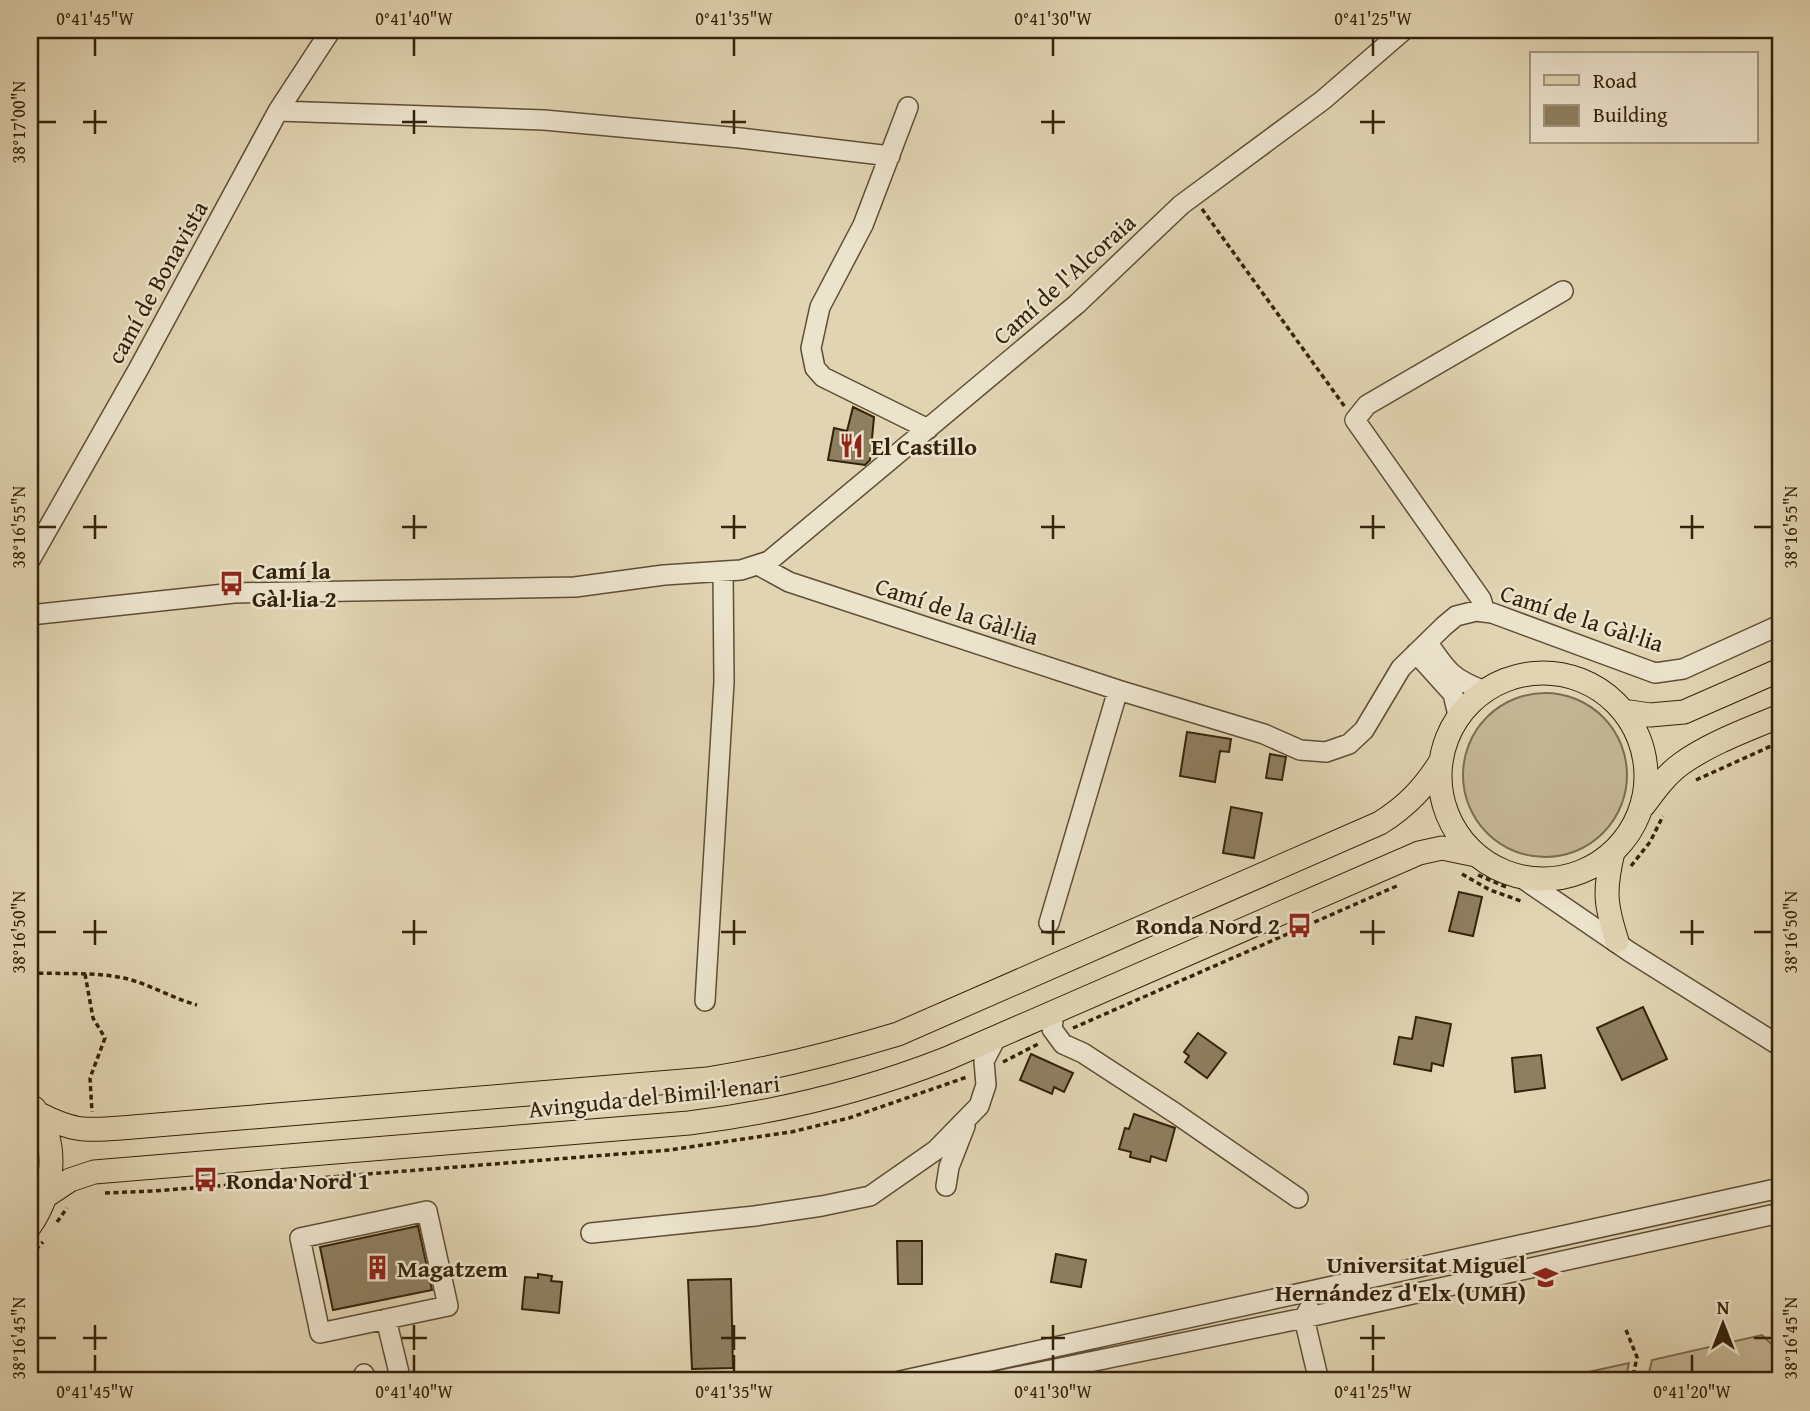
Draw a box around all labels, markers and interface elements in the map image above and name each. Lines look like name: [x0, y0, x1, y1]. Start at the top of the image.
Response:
text: 0°41'45"W: [56, 5, 135, 32]
text: 0°41'40"W: [375, 5, 454, 32]
text: 0°41'35"W: [695, 5, 774, 32]
text: 0°41'30"W: [1014, 5, 1093, 32]
text: 0°41'25"W: [1334, 5, 1413, 32]
legend: [1530, 52, 1758, 144]
text: Road: [1593, 65, 1638, 96]
text: 38°17'00"N: [5, 80, 32, 163]
text: Building: [1593, 99, 1668, 130]
street label: camí de Bonavista: [98, 194, 217, 370]
street label: Camí de l'Alcoraia: [985, 205, 1144, 353]
place label: El Castillo: [871, 429, 977, 464]
restaurant icon: El Castillo: [837, 432, 865, 460]
text: 38°16'55"N: [5, 485, 32, 568]
text: 38°16'55"N: [1777, 485, 1804, 568]
place label: Camí la Gàl·lia 2: [252, 553, 337, 616]
street label: Camí de la Gàl·lia: [871, 568, 1044, 654]
bus stop icon: Camí la Gàl·lia 2: [218, 570, 246, 598]
street label: Camí de la Gàl·lia: [1496, 575, 1669, 661]
text: 38°16'50"N: [5, 890, 32, 973]
text: 38°16'50"N: [1777, 890, 1804, 973]
place label: Ronda Nord 2: [1136, 908, 1280, 943]
bus stop icon: Ronda Nord 2: [1286, 911, 1314, 939]
street label: Avinguda del Bimil·lenari: [526, 1065, 782, 1127]
place label: Ronda Nord 1: [226, 1163, 370, 1198]
bus stop icon: Ronda Nord 1: [192, 1166, 220, 1194]
place label: Universitat Miguel Hernández d'Elx (UMH): [1275, 1247, 1527, 1310]
place label: Magatzem: [397, 1251, 508, 1286]
building icon: Magatzem: [363, 1254, 391, 1282]
school or university icon: Universitat Miguel Hernández d'Elx (UMH): [1532, 1264, 1560, 1292]
north arrow: [1688, 1288, 1758, 1358]
text: N: [1717, 1293, 1730, 1321]
text: 38°16'45"N: [5, 1296, 32, 1379]
text: 38°16'45"N: [1777, 1296, 1804, 1379]
text: 0°41'45"W: [56, 1378, 135, 1405]
text: 0°41'40"W: [375, 1378, 454, 1405]
text: 0°41'35"W: [695, 1378, 774, 1405]
text: 0°41'30"W: [1014, 1378, 1093, 1405]
text: 0°41'25"W: [1334, 1378, 1413, 1405]
text: 0°41'20"W: [1653, 1378, 1732, 1405]

